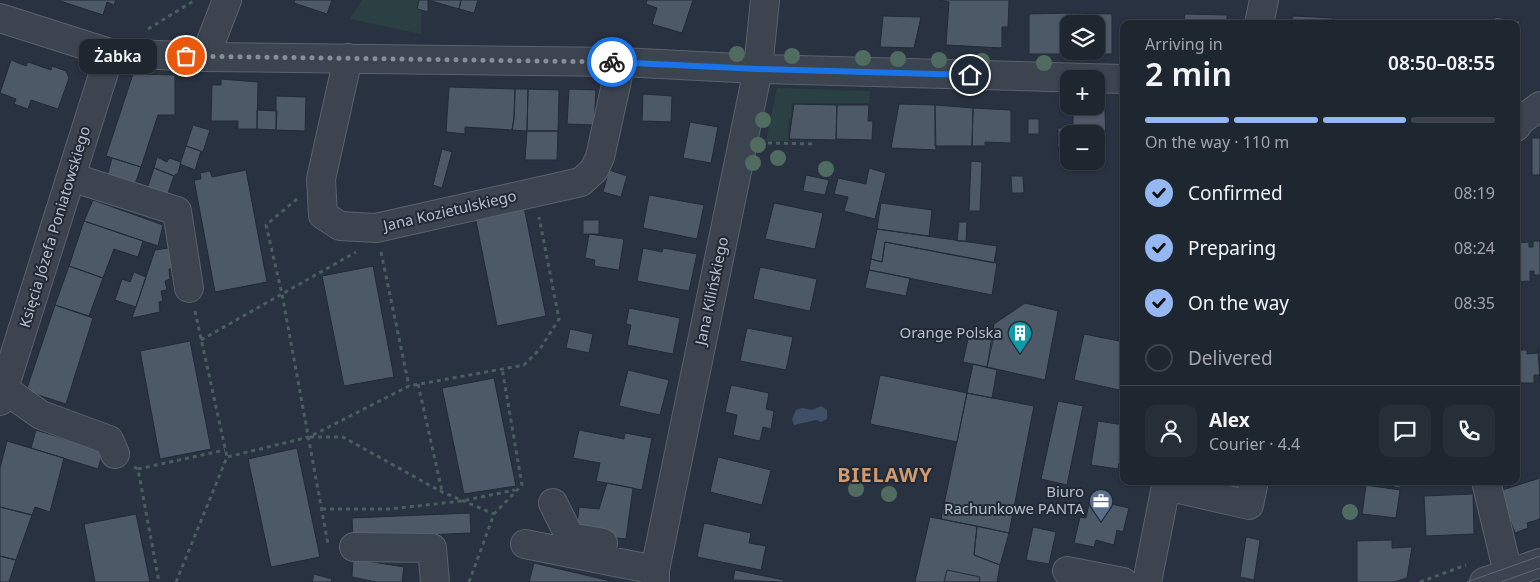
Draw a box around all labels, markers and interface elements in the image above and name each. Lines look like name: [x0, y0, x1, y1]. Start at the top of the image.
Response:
map controls: [1060, 15, 1105, 170]
button: layers: [1060, 15, 1105, 60]
text: Arriving in: [1145, 33, 1223, 55]
pin: [165, 35, 207, 77]
courier: [587, 37, 637, 87]
callout: Żabka: [79, 38, 156, 74]
icon: bag: [172, 42, 200, 70]
text: Żabka: [94, 45, 142, 67]
icon: bike: [598, 48, 626, 76]
text: 08:50–08:55: [1388, 50, 1495, 76]
text: 2 min: [1145, 52, 1232, 95]
pin: [949, 54, 991, 96]
icon: home: [956, 61, 984, 89]
button: +: [1060, 70, 1105, 115]
street label: Księcia Józefa Poniatowskiego: [14, 124, 94, 330]
button: −: [1060, 125, 1105, 170]
text: On the way · 110 m: [1145, 131, 1289, 153]
icon: check: [1145, 179, 1173, 207]
text: Confirmed: [1188, 180, 1283, 206]
text: 08:19: [1454, 182, 1495, 204]
street label: Jana Kozietulskiego: [379, 185, 518, 236]
icon: check: [1145, 234, 1173, 262]
street label: Jana Kilińskiego: [689, 235, 732, 349]
text: Preparing: [1188, 235, 1276, 261]
text: 08:24: [1454, 237, 1495, 259]
icon: check: [1145, 289, 1173, 317]
text: On the way: [1188, 290, 1289, 316]
text: 08:35: [1454, 292, 1495, 314]
building icon: Orange Polska: [1007, 320, 1033, 354]
place label: Orange Polska: [899, 322, 1002, 342]
text: Delivered: [1188, 345, 1273, 371]
button: person: [1145, 405, 1197, 457]
button: chat: [1379, 405, 1431, 457]
button: phone: [1443, 405, 1495, 457]
text: Alex: [1209, 407, 1250, 433]
text: Courier · 4.4: [1209, 433, 1300, 455]
district label: BIELAWY: [837, 461, 933, 488]
place label: Biuro Rachunkowe PANTA: [944, 481, 1084, 518]
office icon: Biuro Rachunkowe PANTA: [1088, 488, 1114, 522]

